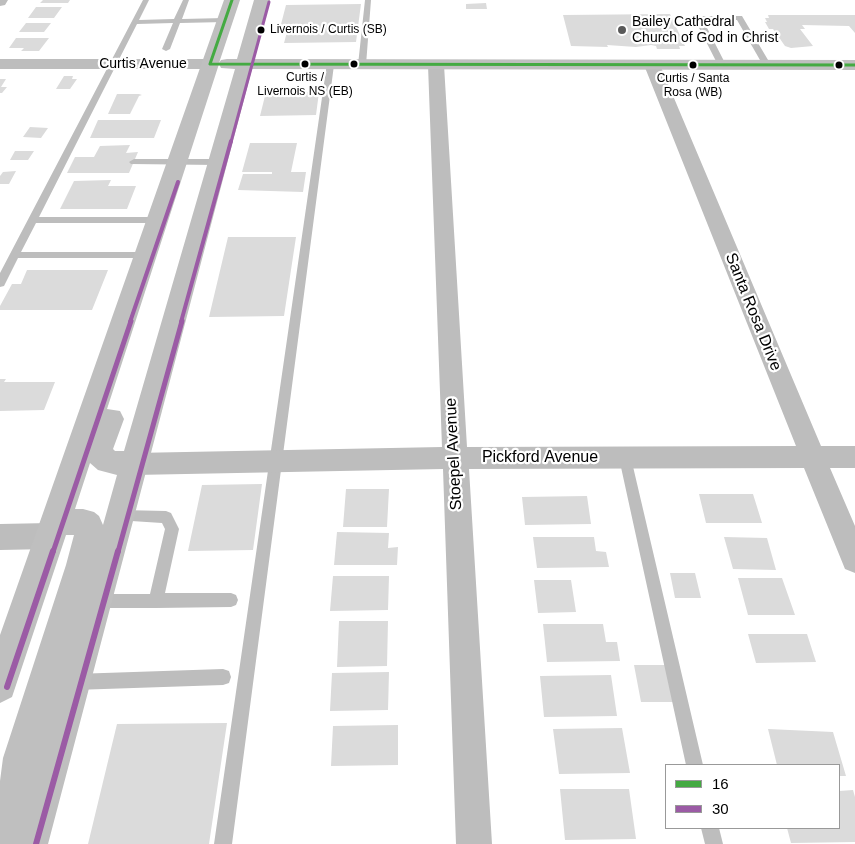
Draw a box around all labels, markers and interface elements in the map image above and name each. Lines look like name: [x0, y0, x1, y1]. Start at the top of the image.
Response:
place label: Bailey Cathedral Church of God in Christ: [632, 14, 778, 46]
place label: Livernois / Curtis (SB): [270, 23, 387, 37]
marker: Bailey Cathedral Church of God in Christ: [616, 24, 628, 36]
marker: Livernois / Curtis (SB): [256, 25, 266, 35]
street label: Curtis Avenue: [99, 56, 187, 72]
marker: Curtis / Livernois NS (EB): [300, 59, 310, 69]
unlabelled marker: [349, 59, 359, 69]
marker: Curtis / Santa Rosa (WB): [688, 60, 698, 70]
unlabelled marker: [834, 60, 844, 70]
place label: Curtis / Livernois NS (EB): [257, 71, 353, 99]
place label: Curtis / Santa Rosa (WB): [657, 72, 729, 100]
street label: Santa Rosa Drive: [721, 250, 785, 374]
street label: Stoepel Avenue: [441, 397, 467, 511]
street label: Pickford Avenue: [482, 448, 598, 468]
legend: [665, 764, 840, 829]
text: 16: [712, 775, 729, 792]
text: 30: [712, 800, 729, 817]

